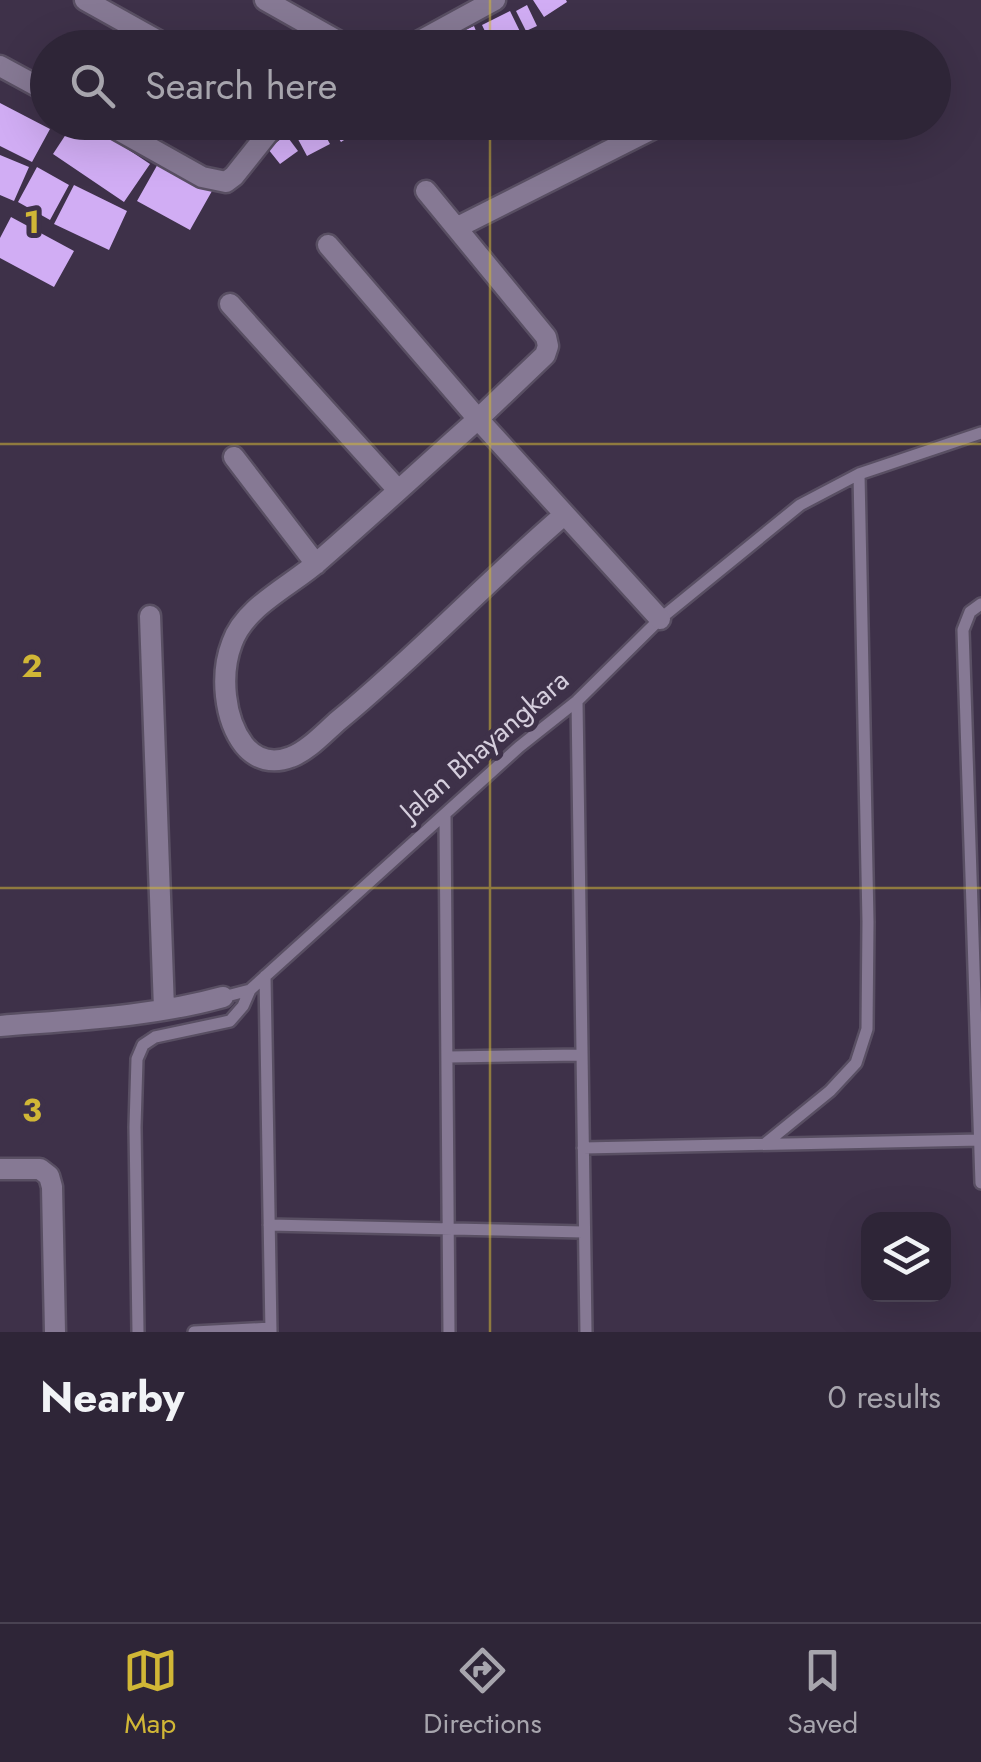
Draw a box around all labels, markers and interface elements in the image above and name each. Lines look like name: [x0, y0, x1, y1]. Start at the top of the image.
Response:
search box: [30, 30, 951, 140]
icon: search: [65, 58, 120, 113]
text: Search here: [145, 58, 337, 113]
text: 1: [24, 199, 40, 245]
text: 2: [22, 643, 43, 689]
street label: Jalan Bhayangkara: [388, 660, 578, 833]
text: 3: [22, 1087, 42, 1133]
map controls: [861, 1212, 951, 1302]
button: layers: [861, 1212, 951, 1302]
text: Nearby: [40, 1367, 184, 1428]
text: 0 results: [828, 1374, 941, 1420]
tab: Map: [123, 1643, 178, 1744]
tab: Directions: [423, 1643, 542, 1744]
tab: Saved: [787, 1643, 858, 1744]

